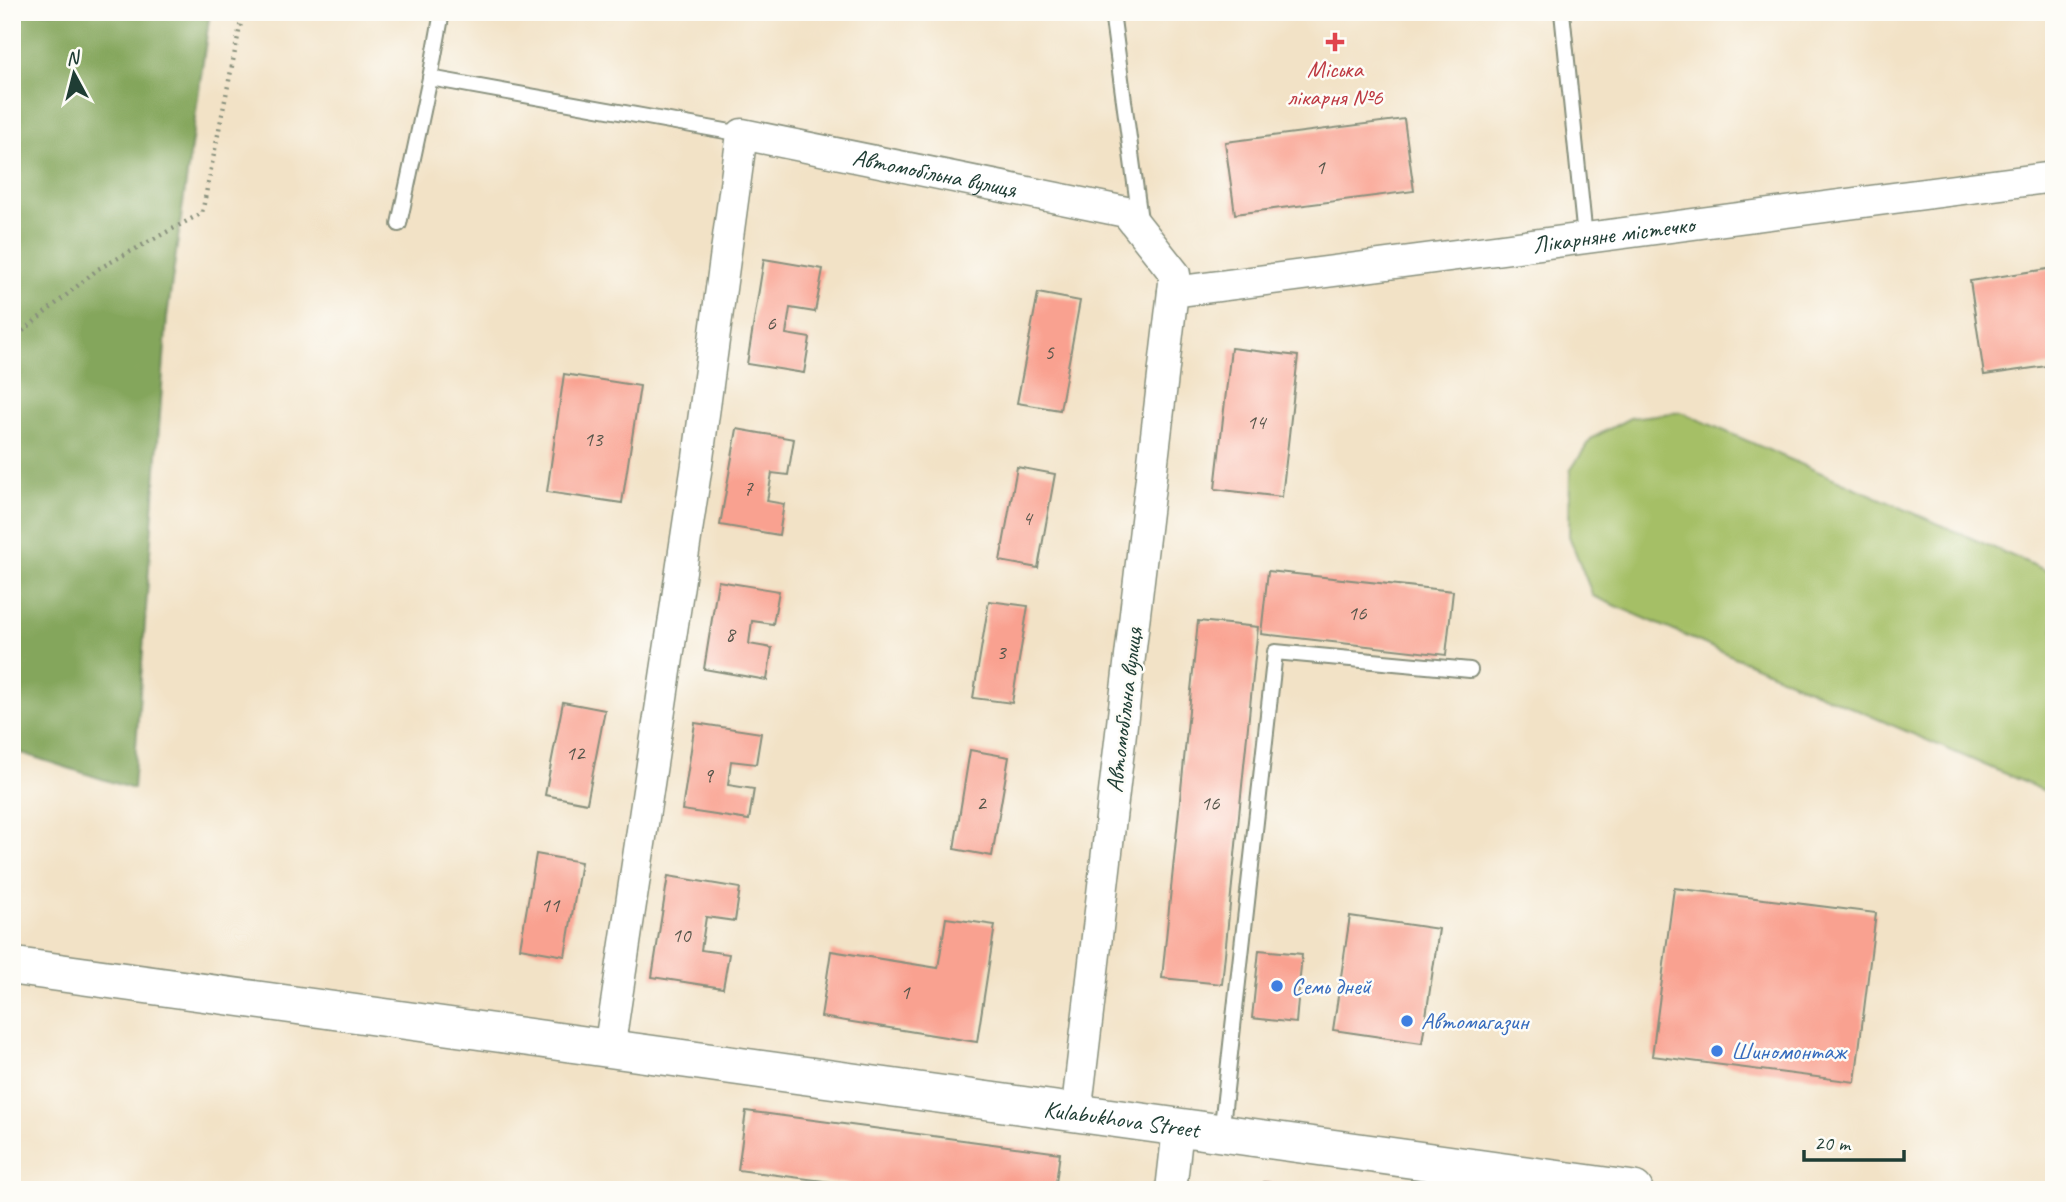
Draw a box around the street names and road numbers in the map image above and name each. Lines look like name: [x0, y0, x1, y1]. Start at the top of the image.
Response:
street label: Автомобільна вулиця: [850, 142, 1020, 205]
street label: Лікарняне містечко: [1531, 209, 1699, 260]
street label: Автомобільна вулиця: [1099, 625, 1149, 794]
street label: Kulabukhova Street: [1042, 1094, 1203, 1145]

